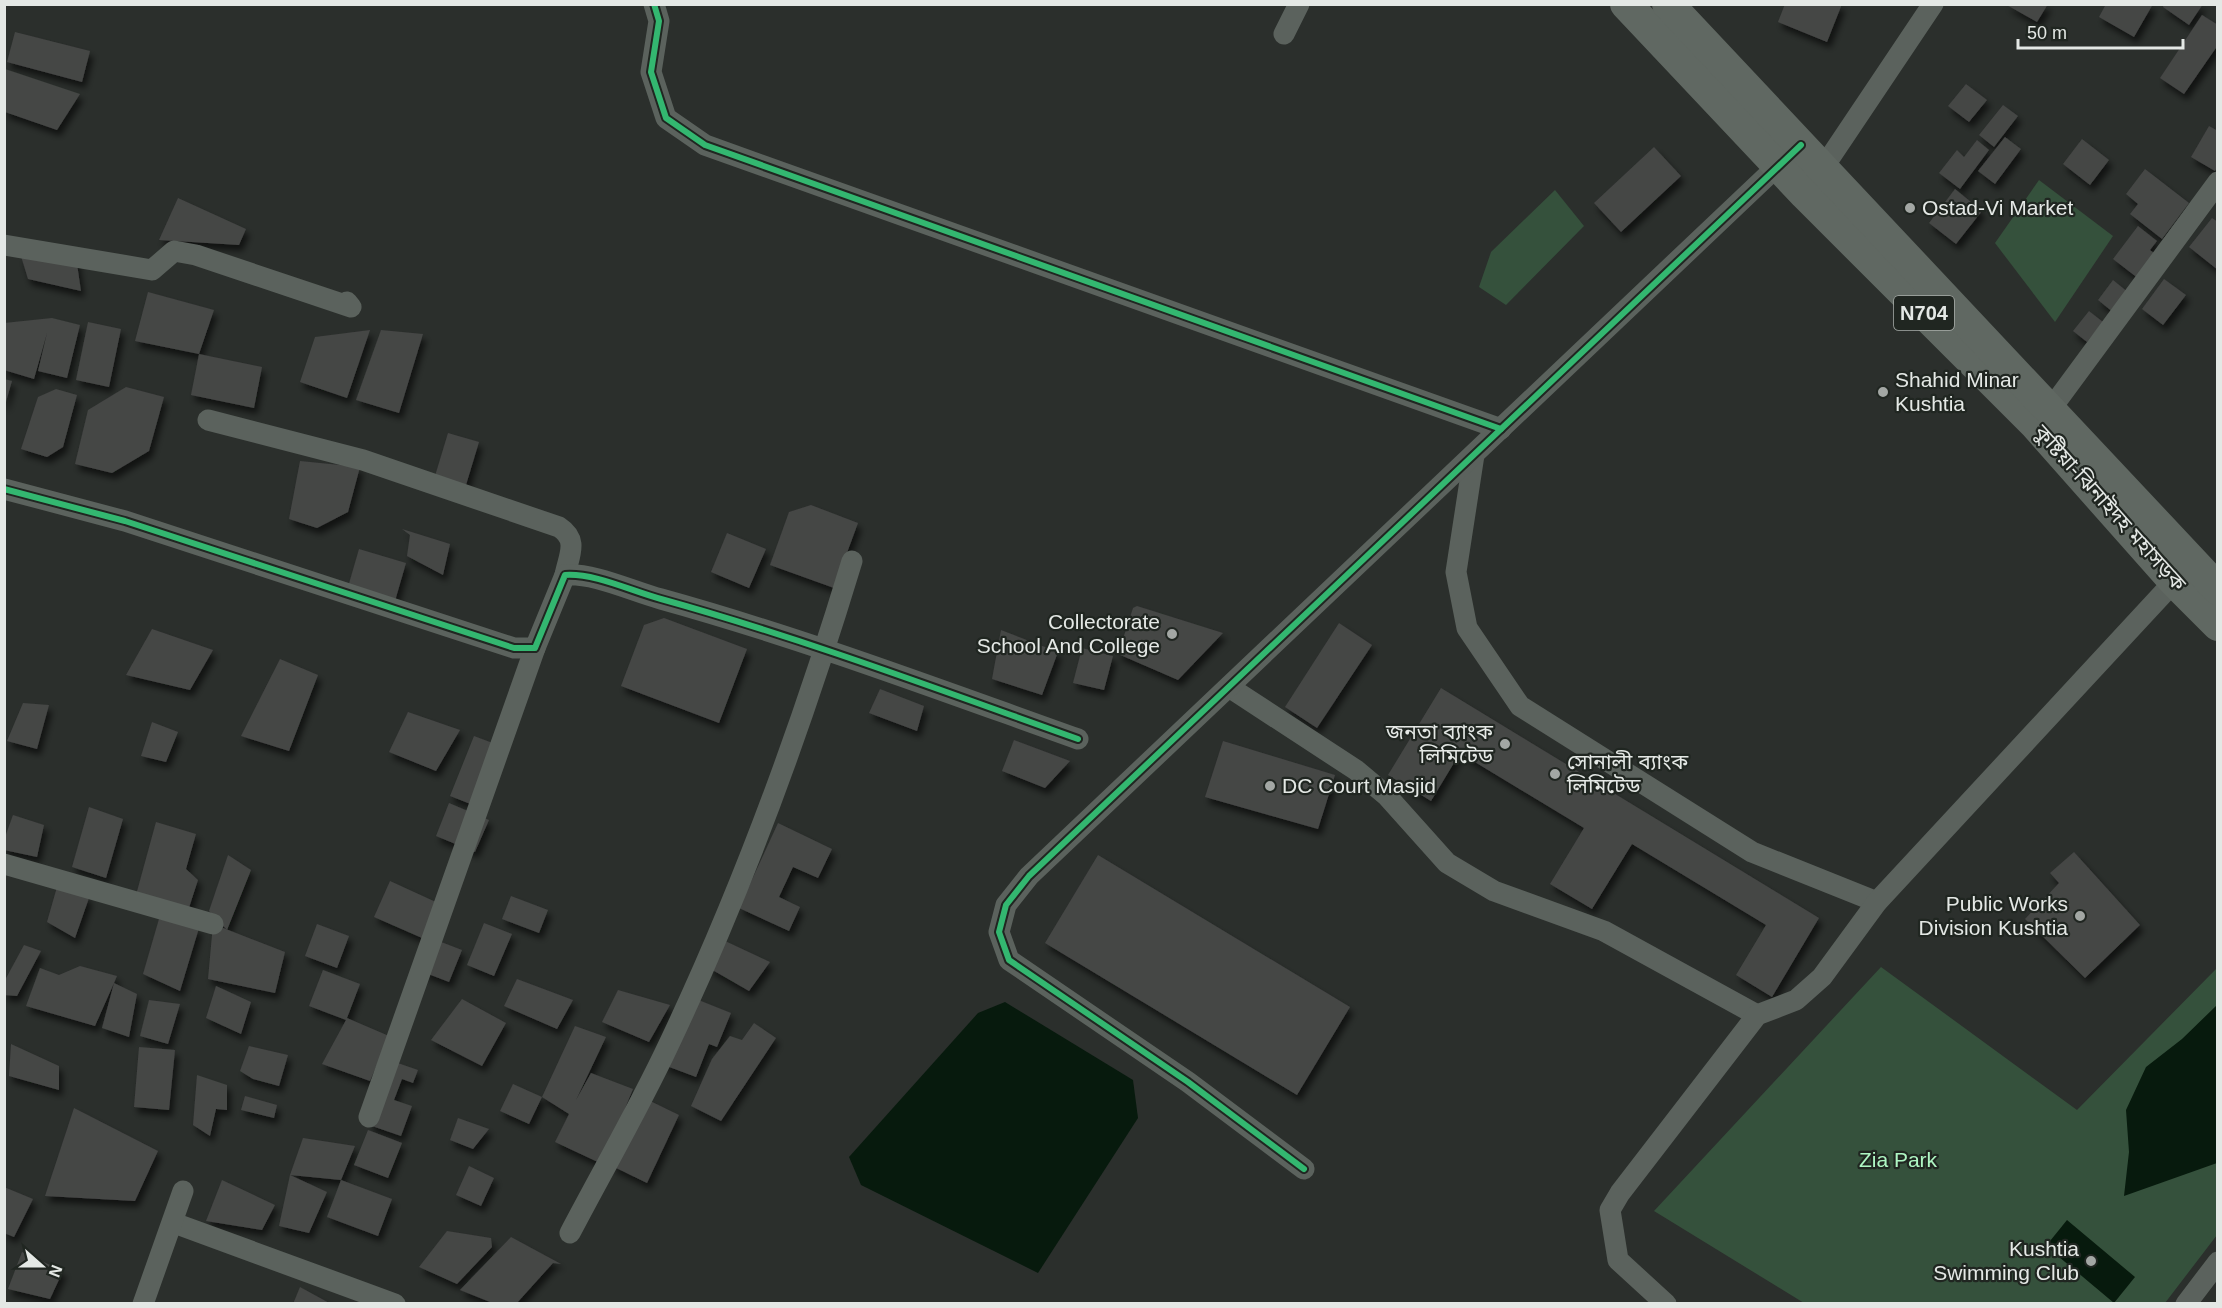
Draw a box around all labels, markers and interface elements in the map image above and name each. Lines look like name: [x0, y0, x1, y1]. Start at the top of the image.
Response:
scale bar: [2018, 12, 2183, 50]
text: 50 m: [2027, 23, 2067, 43]
place label: Ostad-Vi Market: [1922, 196, 2073, 219]
marker: Ostad-Vi Market: [1903, 201, 1917, 215]
road number: N704: [1894, 296, 1954, 330]
place label: Shahid Minar Kushtia: [1895, 368, 2019, 415]
marker: Shahid Minar Kushtia: [1876, 385, 1890, 399]
street label: কুষ্টিয়া-ঝিনাইদহ মহাসড়ক: [2029, 420, 2191, 596]
place label: Collectorate School And College: [977, 610, 1160, 657]
marker: Collectorate School And College: [1165, 627, 1179, 641]
place label: জনতা ব্যাংক লিমিটেড: [1385, 720, 1494, 767]
marker: জনতা ব্যাংক লিমিটেড: [1498, 737, 1512, 751]
place label: সোনালী ব্যাংক লিমিটেড: [1566, 750, 1689, 797]
marker: সোনালী ব্যাংক লিমিটেড: [1548, 767, 1562, 781]
place label: DC Court Masjid: [1282, 774, 1436, 797]
marker: DC Court Masjid: [1263, 779, 1277, 793]
place label: Public Works Division Kushtia: [1919, 892, 2068, 939]
marker: Public Works Division Kushtia: [2073, 909, 2087, 923]
park label: Zia Park: [1859, 1148, 1938, 1171]
north arrow: [12, 1236, 72, 1296]
place label: Kushtia Swimming Club: [1933, 1237, 2079, 1284]
marker: Kushtia Swimming Club: [2084, 1254, 2098, 1268]
text: N: [46, 1263, 66, 1280]

